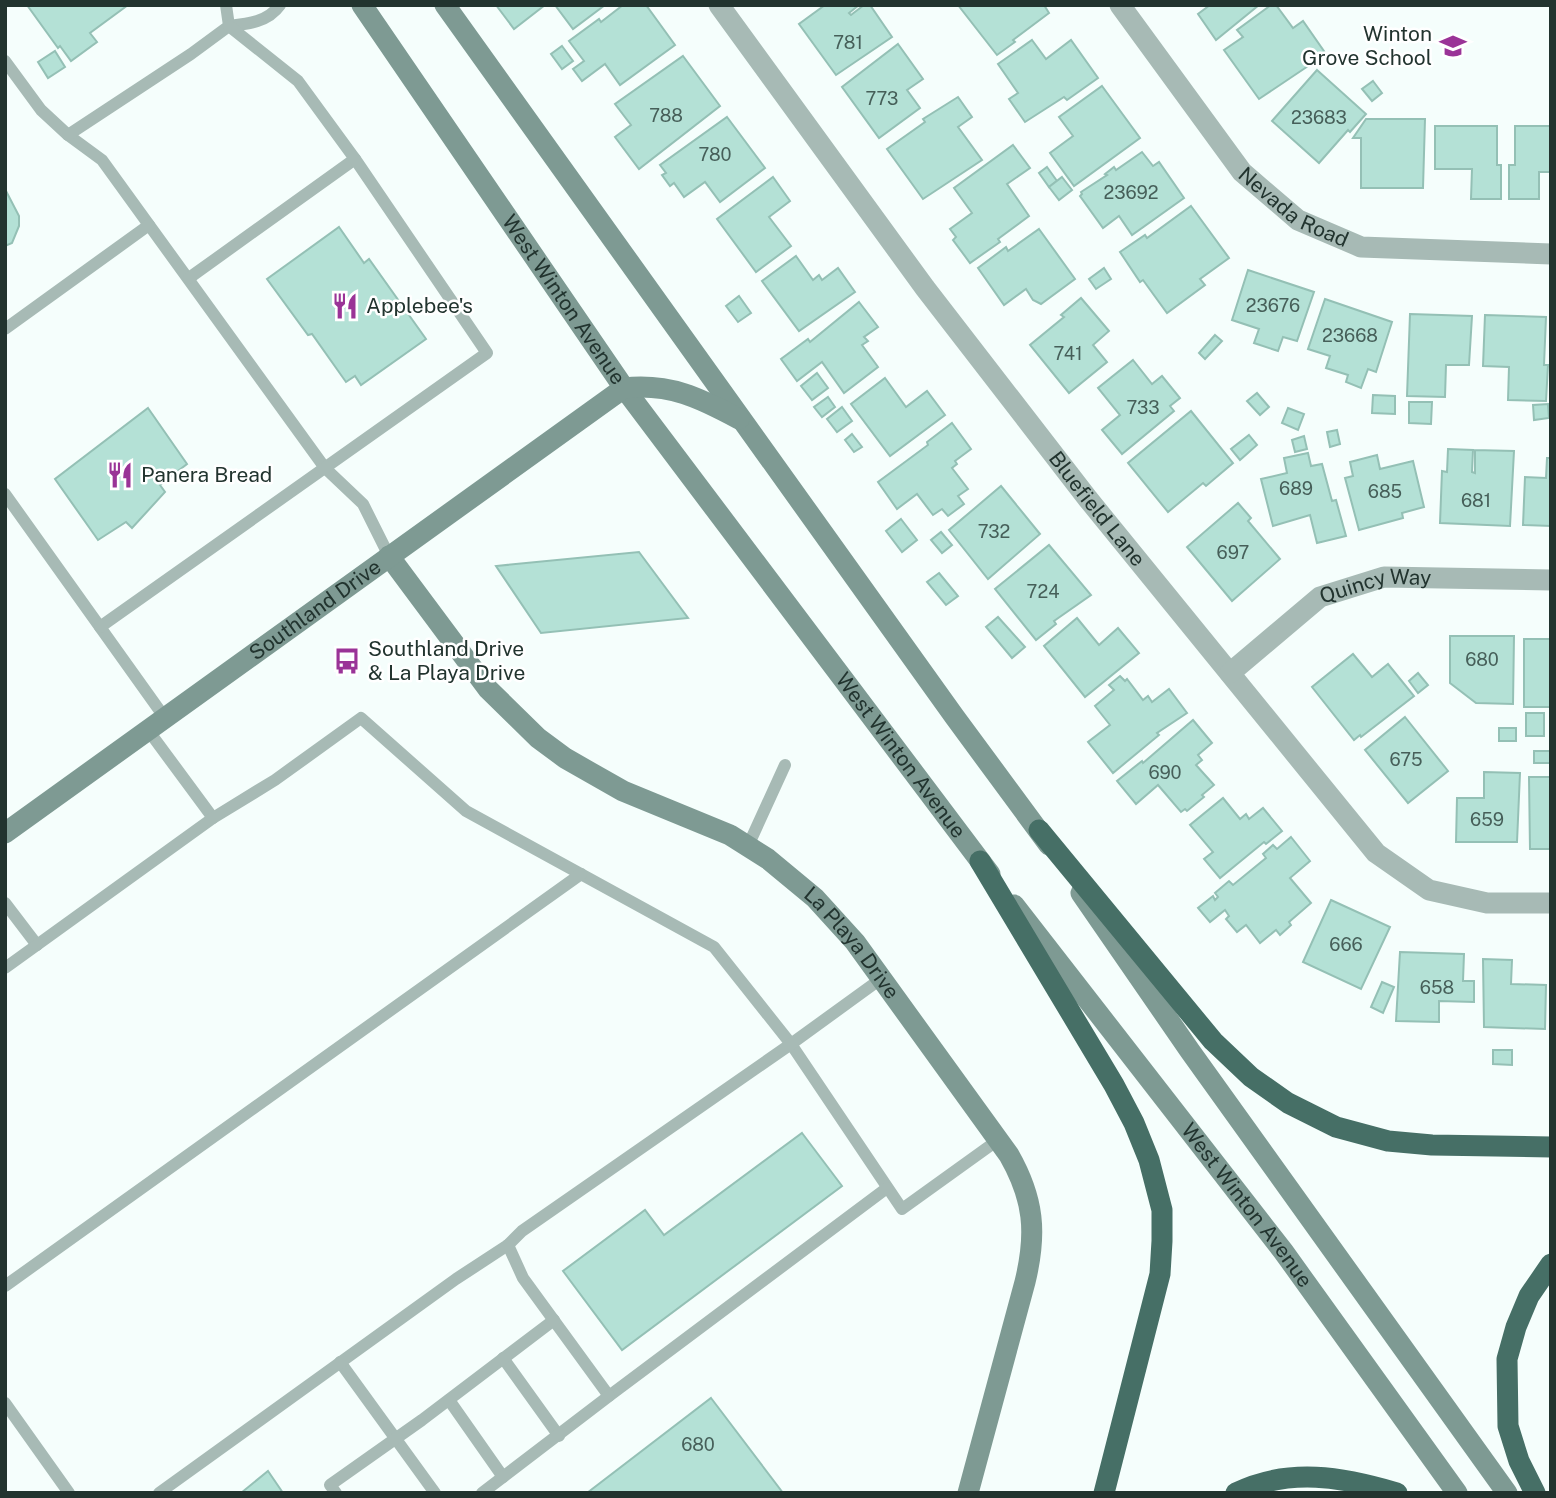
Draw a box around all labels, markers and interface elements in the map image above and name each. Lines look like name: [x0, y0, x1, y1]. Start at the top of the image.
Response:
place label: Winton Grove School: [1302, 21, 1432, 70]
school or university icon: Winton Grove School: [1438, 31, 1468, 61]
house number: 781: [833, 32, 863, 53]
house number: 773: [866, 88, 898, 109]
house number: 788: [649, 105, 683, 126]
house number: 23683: [1291, 107, 1347, 128]
house number: 780: [698, 144, 732, 165]
street label: Nevada Road: [1233, 161, 1352, 252]
house number: 23692: [1103, 182, 1159, 203]
street label: West Winton Avenue: [497, 210, 631, 389]
restaurant icon: Applebee's: [330, 291, 360, 321]
place label: Applebee's: [366, 293, 473, 318]
house number: 23676: [1246, 295, 1300, 316]
house number: 23668: [1322, 325, 1378, 346]
house number: 741: [1054, 343, 1082, 364]
house number: 733: [1126, 397, 1160, 418]
street label: Bluefield Lane: [1044, 446, 1151, 571]
restaurant icon: Panera Bread: [105, 460, 135, 490]
place label: Panera Bread: [141, 462, 272, 487]
house number: 689: [1279, 478, 1313, 499]
house number: 685: [1368, 481, 1402, 502]
house number: 681: [1461, 490, 1491, 511]
house number: 732: [978, 521, 1010, 542]
house number: 697: [1217, 542, 1249, 563]
street label: Southland Drive: [244, 554, 386, 665]
street label: Quincy Way: [1316, 564, 1431, 608]
house number: 724: [1027, 581, 1059, 602]
place label: Southland Drive & La Playa Drive: [368, 636, 525, 685]
bus stop icon: Southland Drive & La Playa Drive: [332, 646, 362, 676]
house number: 680: [1465, 649, 1499, 670]
street label: West Winton Avenue: [831, 668, 971, 843]
house number: 675: [1389, 749, 1423, 770]
house number: 690: [1148, 762, 1182, 783]
house number: 659: [1470, 809, 1504, 830]
street label: La Playa Drive: [799, 881, 905, 1004]
house number: 666: [1329, 934, 1363, 955]
house number: 658: [1420, 977, 1454, 998]
street label: West Winton Avenue: [1176, 1118, 1318, 1292]
house number: 680: [681, 1434, 715, 1455]

